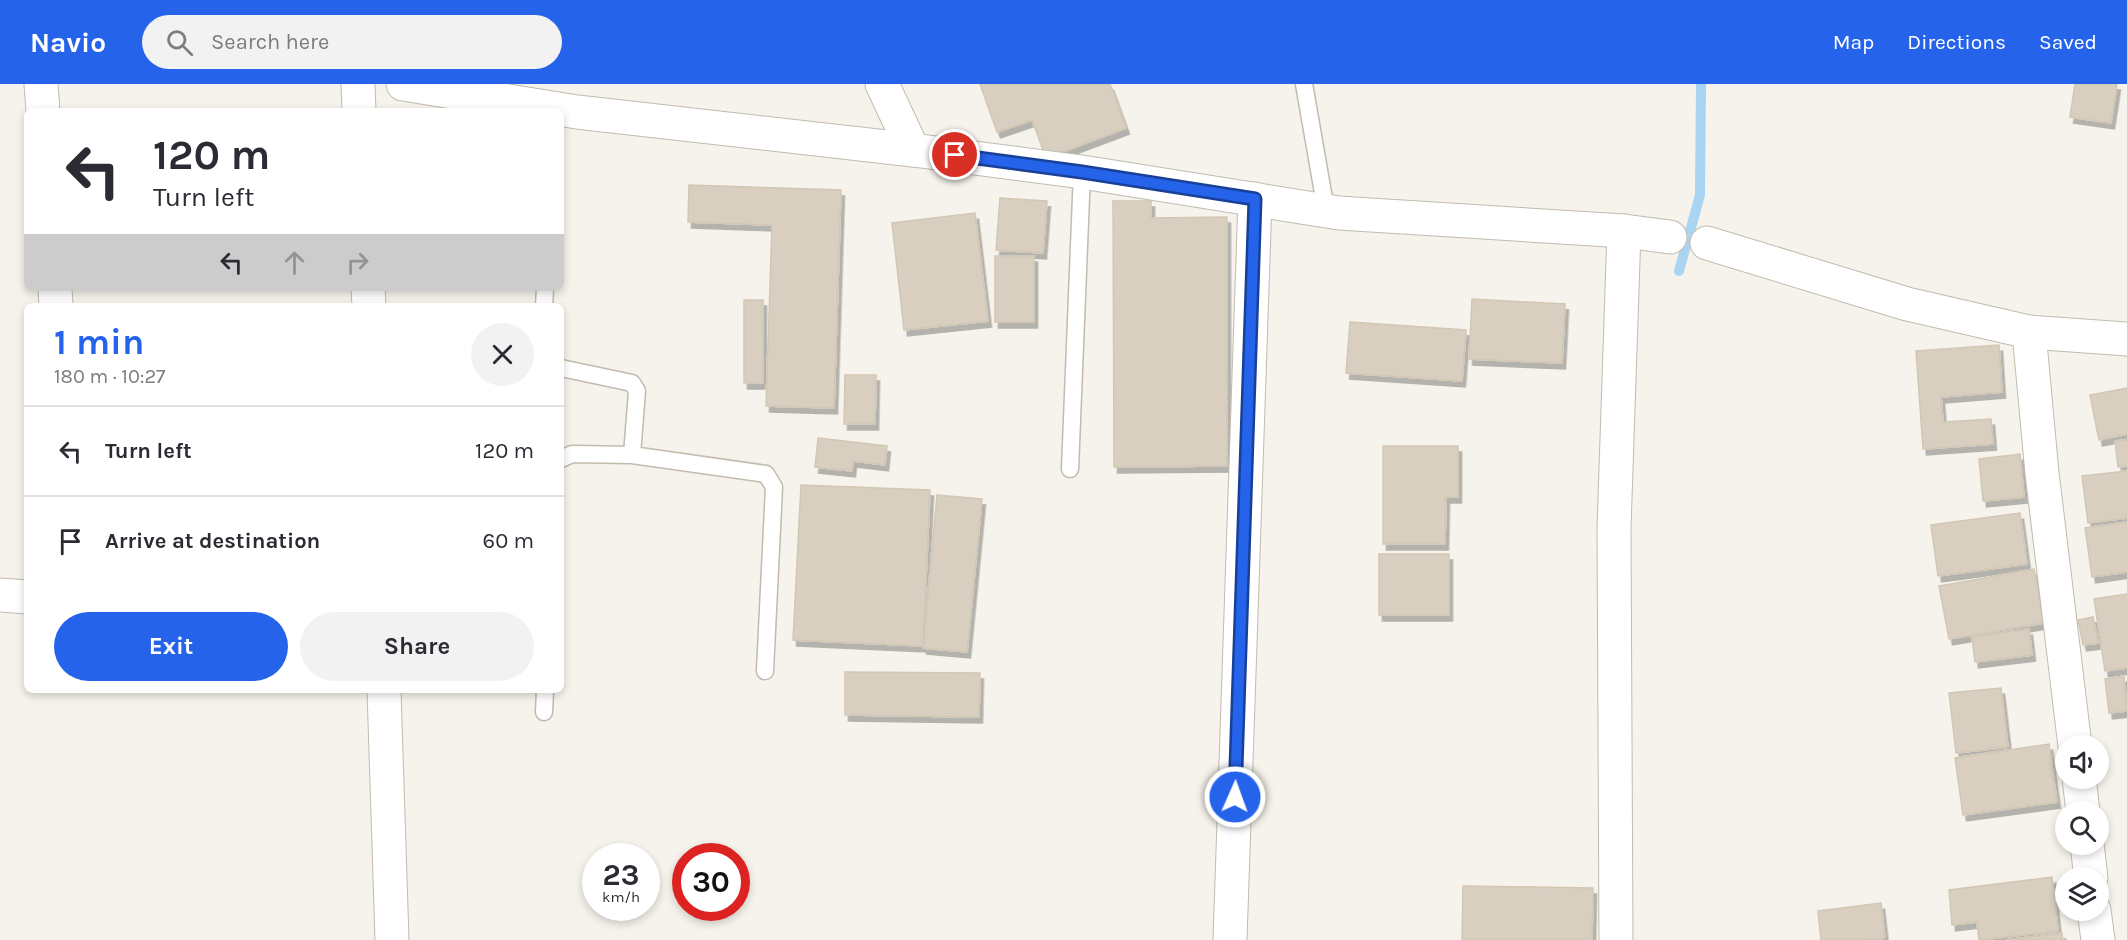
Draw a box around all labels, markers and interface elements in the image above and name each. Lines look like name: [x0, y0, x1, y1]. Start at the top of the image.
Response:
search box: [142, 15, 562, 69]
text: Navio: [30, 26, 106, 59]
icon: search: [163, 26, 196, 59]
text: Search here: [211, 29, 329, 55]
text: Map: [1833, 30, 1874, 54]
text: Directions: [1907, 30, 2006, 54]
text: Saved: [2039, 30, 2097, 54]
pin: [929, 129, 980, 180]
text: 120 m: [153, 130, 270, 180]
icon: left: [54, 132, 132, 210]
icon: arrive: [938, 138, 971, 171]
text: Turn left: [153, 181, 254, 213]
icon: left: [215, 246, 248, 279]
icon: ahead: [278, 246, 311, 279]
icon: right: [341, 246, 374, 279]
text: 1 min: [54, 321, 144, 363]
button: close: [471, 323, 534, 386]
text: 180 m · 10:27: [54, 365, 165, 388]
icon: left: [54, 435, 87, 468]
text: Turn left: [105, 438, 192, 464]
text: 120 m: [475, 438, 534, 464]
icon: arrive: [54, 525, 87, 558]
text: Arrive at destination: [105, 528, 320, 554]
text: 60 m: [483, 528, 534, 554]
button: Exit: [54, 612, 288, 681]
button: Share: [300, 612, 534, 681]
map controls: [2055, 735, 2109, 921]
button: sound: [2055, 735, 2109, 789]
position arrow: [1203, 765, 1267, 829]
button: search: [2055, 801, 2109, 855]
speed limit sign: 30: [672, 843, 750, 921]
text: 23: [603, 857, 639, 893]
button: layers: [2055, 867, 2109, 921]
text: km/h: [602, 888, 640, 906]

